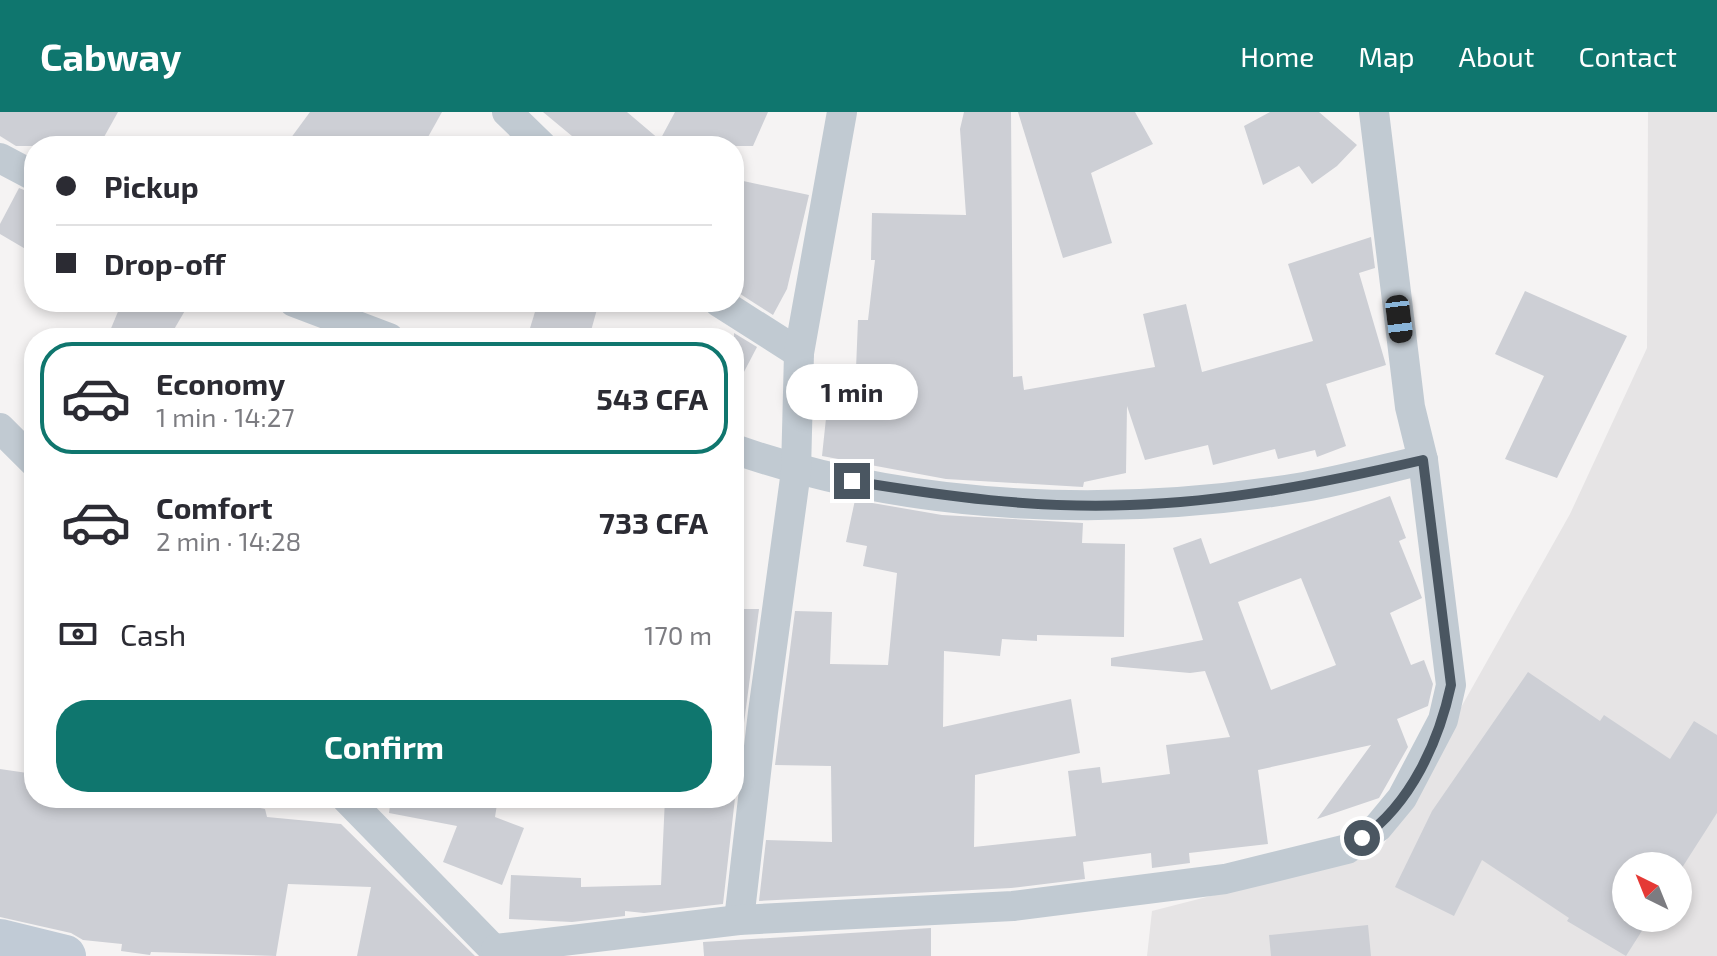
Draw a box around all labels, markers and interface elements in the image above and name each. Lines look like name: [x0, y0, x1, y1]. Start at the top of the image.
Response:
text: Cabway: [40, 33, 182, 79]
text: Home: [1240, 39, 1314, 73]
text: Map: [1358, 39, 1415, 73]
text: About: [1459, 39, 1534, 73]
text: Contact: [1578, 39, 1677, 73]
text: Pickup: [104, 168, 199, 204]
text: Drop-off: [104, 245, 226, 281]
car: [1384, 294, 1414, 344]
icon: car: [60, 362, 132, 434]
text: Economy: [156, 365, 285, 401]
callout: 1 min: [786, 365, 918, 421]
text: 1 min: [821, 376, 883, 407]
text: 543 CFA: [596, 380, 708, 416]
text: 1 min · 14:27: [156, 401, 295, 432]
route end: [834, 463, 870, 499]
icon: car: [60, 486, 132, 558]
text: Comfort: [156, 489, 273, 525]
text: 733 CFA: [599, 504, 708, 540]
text: 2 min · 14:28: [156, 525, 301, 556]
icon: cash: [56, 612, 100, 656]
text: Cash: [120, 616, 186, 652]
text: 170 m: [644, 619, 712, 650]
button: Confirm: [56, 700, 712, 792]
route start: [1344, 820, 1380, 856]
north arrow: [1612, 852, 1692, 932]
map controls: [1612, 852, 1692, 932]

